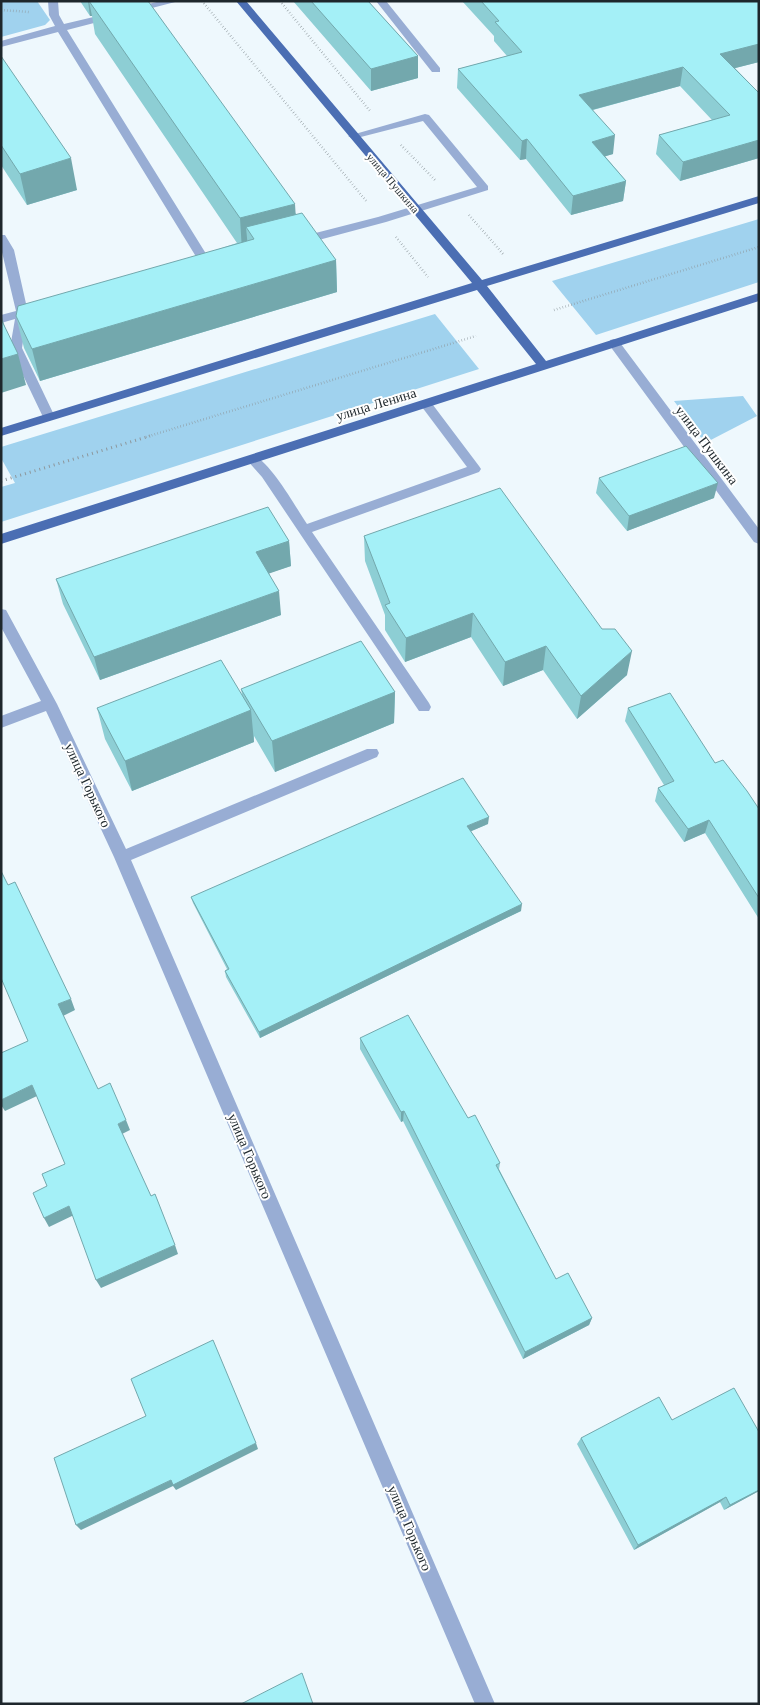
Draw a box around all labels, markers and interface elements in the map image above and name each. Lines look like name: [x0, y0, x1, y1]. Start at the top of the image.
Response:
street label: улица Пушкина: [364, 150, 422, 216]
street label: улица Ленина: [334, 383, 419, 425]
street label: улица Пушкина: [671, 402, 743, 489]
street label: улица Горького: [61, 740, 115, 830]
street label: улица Горького: [224, 1110, 276, 1202]
street label: улица Горького: [384, 1482, 436, 1574]

